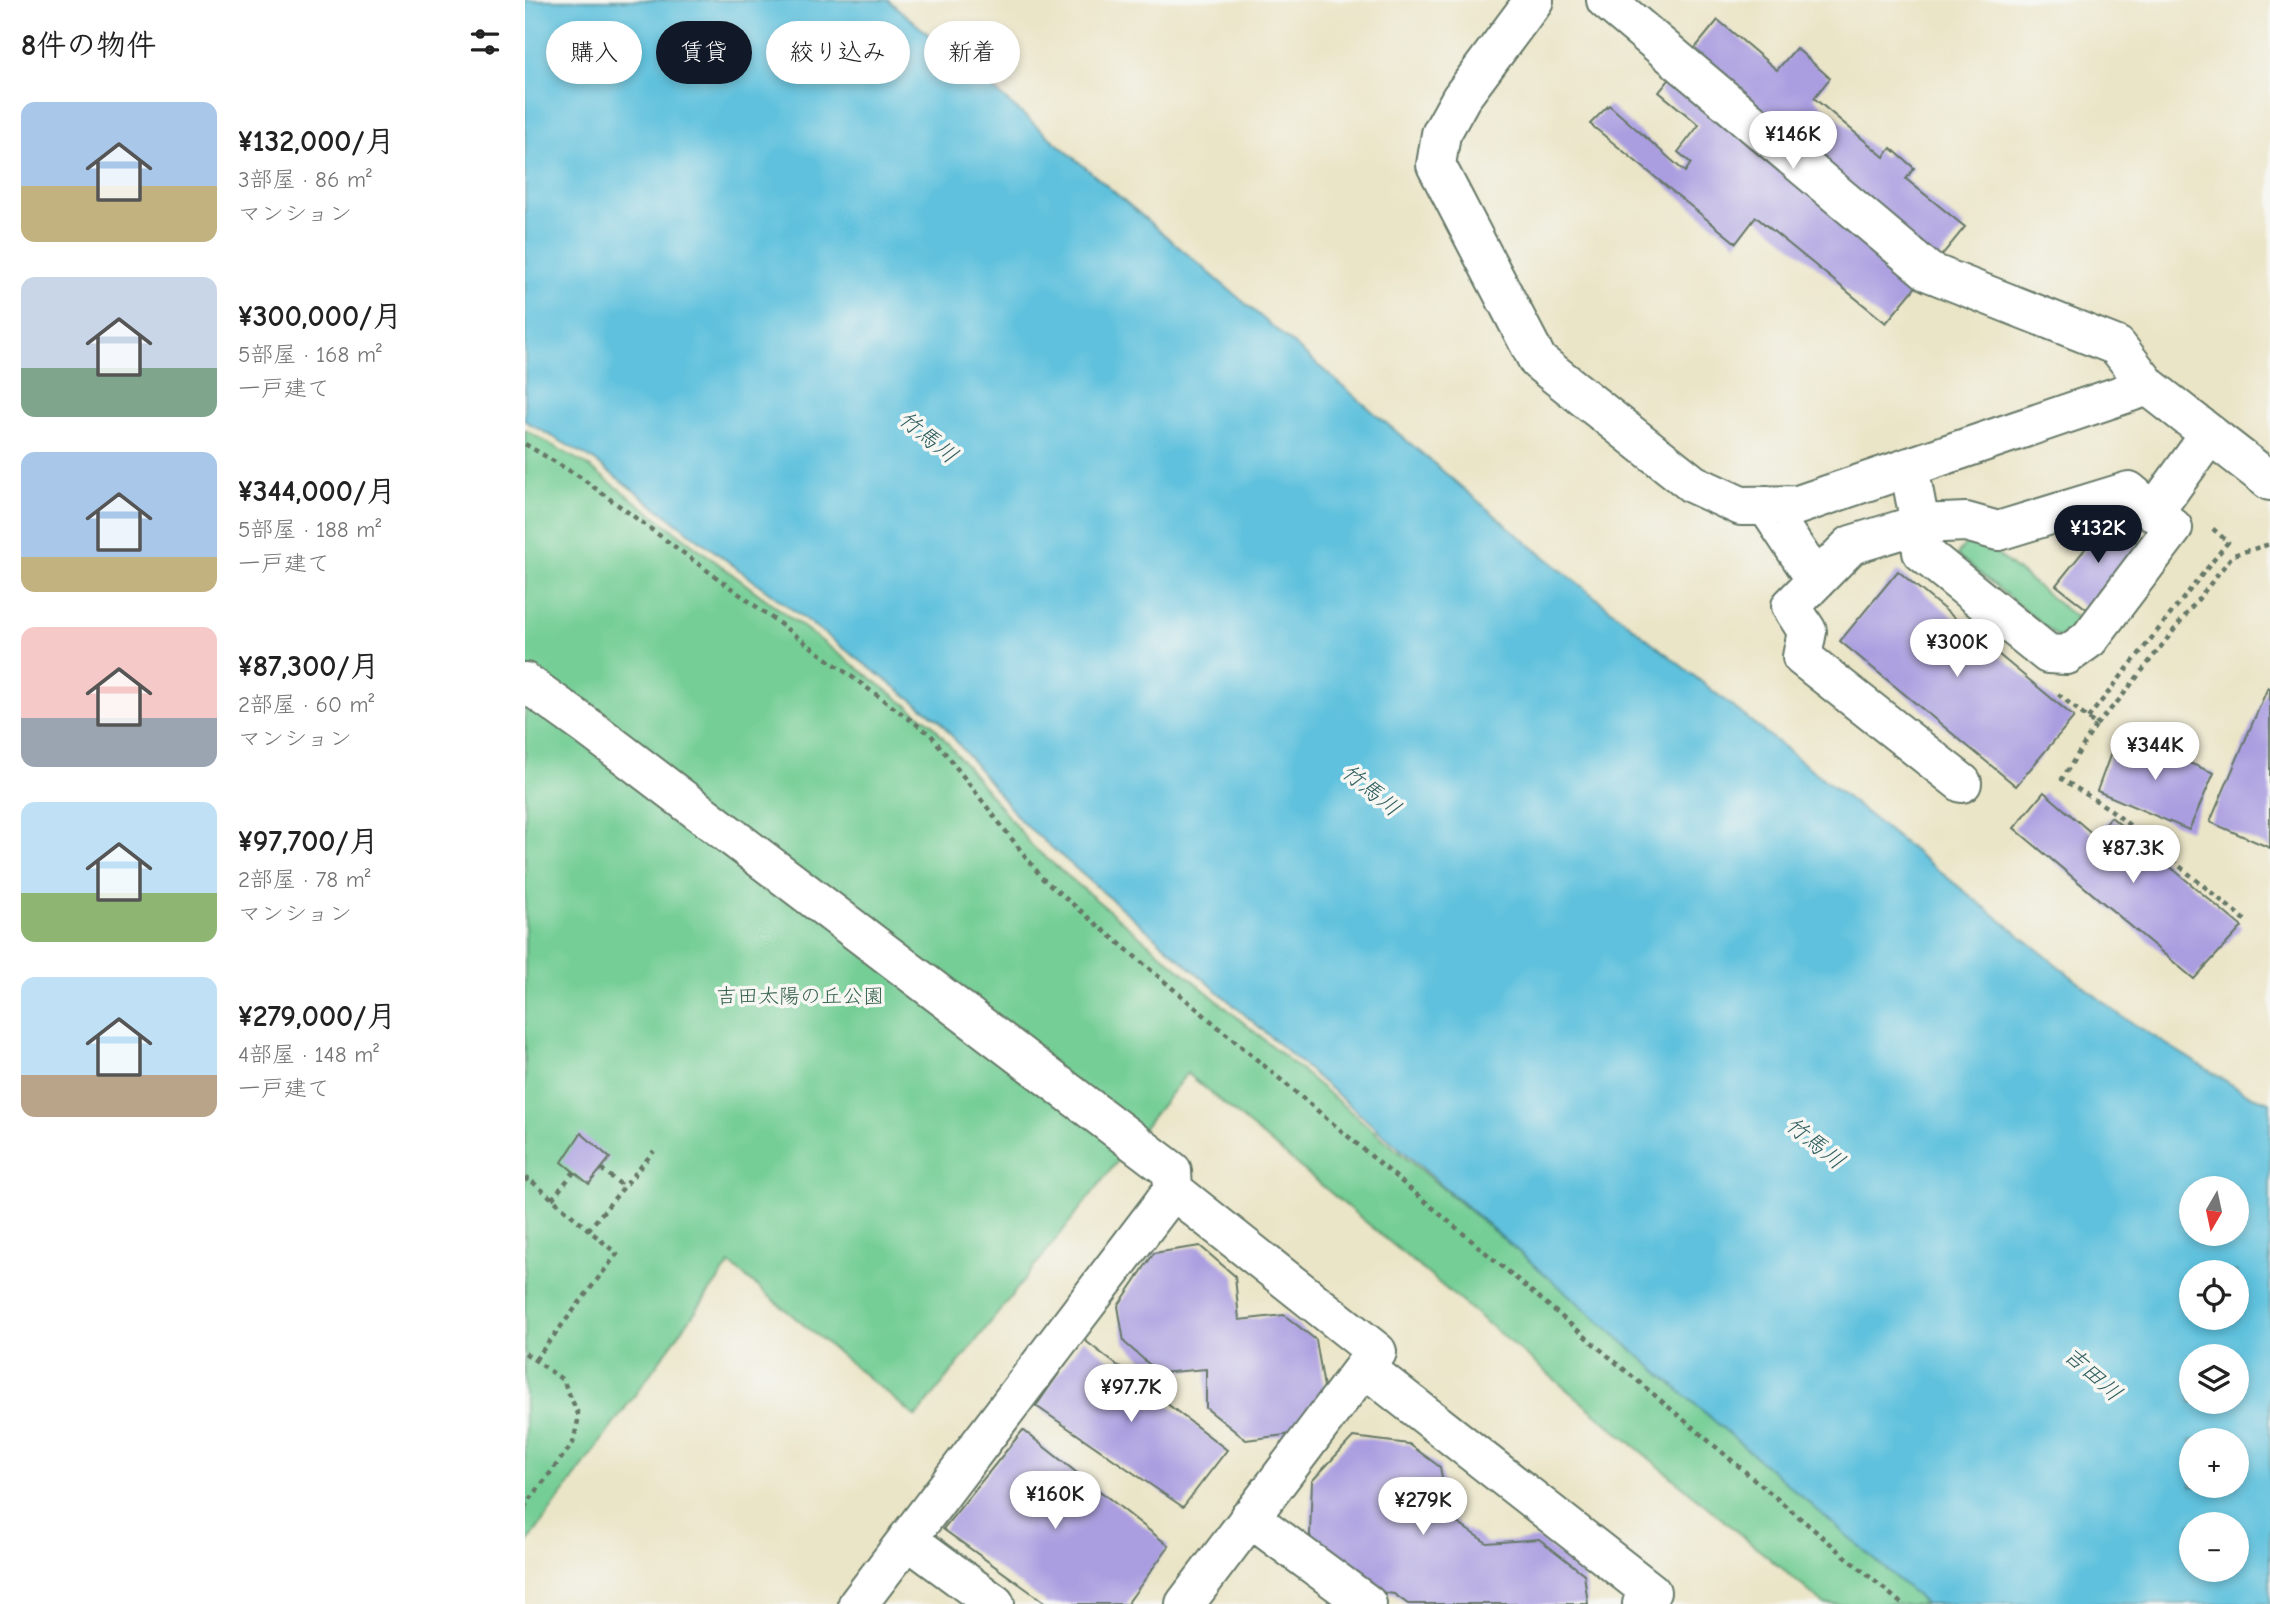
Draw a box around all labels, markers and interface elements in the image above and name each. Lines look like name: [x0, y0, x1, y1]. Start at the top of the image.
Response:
chip: 購入: [546, 21, 642, 84]
chip: 賃貸: [656, 21, 752, 84]
chip: 絞り込み: [766, 21, 910, 84]
chip: 新着: [924, 21, 1020, 84]
icon: filters: [466, 23, 504, 61]
text: 8件の物件: [21, 28, 156, 63]
pin: ¥146K: [1744, 111, 1842, 171]
text: ¥146K: [1765, 120, 1821, 147]
text: ¥132,000/月: [238, 124, 395, 159]
icon: home: [77, 130, 161, 214]
text: 3部屋 · 86 m²: [238, 166, 372, 193]
text: マンション: [238, 200, 352, 227]
text: ¥300,000/月: [238, 299, 402, 334]
icon: home: [77, 305, 161, 389]
text: 5部屋 · 168 m²: [238, 341, 382, 368]
text: 一戸建て: [238, 375, 330, 402]
water label: 竹馬川: [893, 405, 963, 469]
text: ¥344,000/月: [238, 474, 396, 509]
icon: home: [77, 480, 161, 564]
pin: ¥132K: [2049, 505, 2147, 565]
text: ¥132K: [2070, 514, 2126, 541]
text: 5部屋 · 188 m²: [238, 516, 381, 543]
text: 一戸建て: [238, 550, 330, 577]
pin: ¥300K: [1908, 620, 2006, 679]
text: ¥300K: [1926, 628, 1988, 655]
text: ¥87,300/月: [238, 649, 380, 684]
icon: home: [77, 655, 161, 739]
text: 2部屋 · 60 m²: [238, 691, 374, 718]
pin: ¥344K: [2106, 722, 2204, 782]
text: マンション: [238, 725, 352, 752]
text: ¥344K: [2126, 731, 2184, 758]
water label: 竹馬川: [1336, 758, 1406, 822]
text: ¥97,700/月: [238, 824, 379, 859]
pin: ¥87.3K: [2076, 826, 2190, 885]
icon: home: [77, 830, 161, 914]
text: ¥87.3K: [2102, 834, 2164, 861]
text: 2部屋 · 78 m²: [238, 866, 370, 893]
text: マンション: [238, 900, 352, 927]
park label: 吉田太陽の丘公園: [716, 984, 884, 1008]
text: ¥279,000/月: [238, 999, 396, 1034]
icon: home: [77, 1005, 161, 1089]
text: 4部屋 · 148 m²: [238, 1041, 379, 1068]
text: 一戸建て: [238, 1075, 330, 1102]
water label: 竹馬川: [1780, 1111, 1850, 1175]
north arrow: [2179, 1176, 2249, 1246]
map controls: [2179, 1176, 2249, 1582]
button: locate: [2179, 1260, 2249, 1330]
water label: 吉田川: [2058, 1341, 2128, 1407]
button: layers: [2179, 1344, 2249, 1414]
pin: ¥97.7K: [1074, 1364, 1188, 1424]
text: ¥97.7K: [1100, 1373, 1162, 1400]
button: +: [2179, 1428, 2249, 1498]
pin: ¥160K: [1006, 1472, 1104, 1531]
pin: ¥279K: [1374, 1478, 1472, 1537]
text: ¥160K: [1026, 1480, 1084, 1507]
text: ¥279K: [1394, 1486, 1452, 1513]
button: −: [2179, 1512, 2249, 1582]

